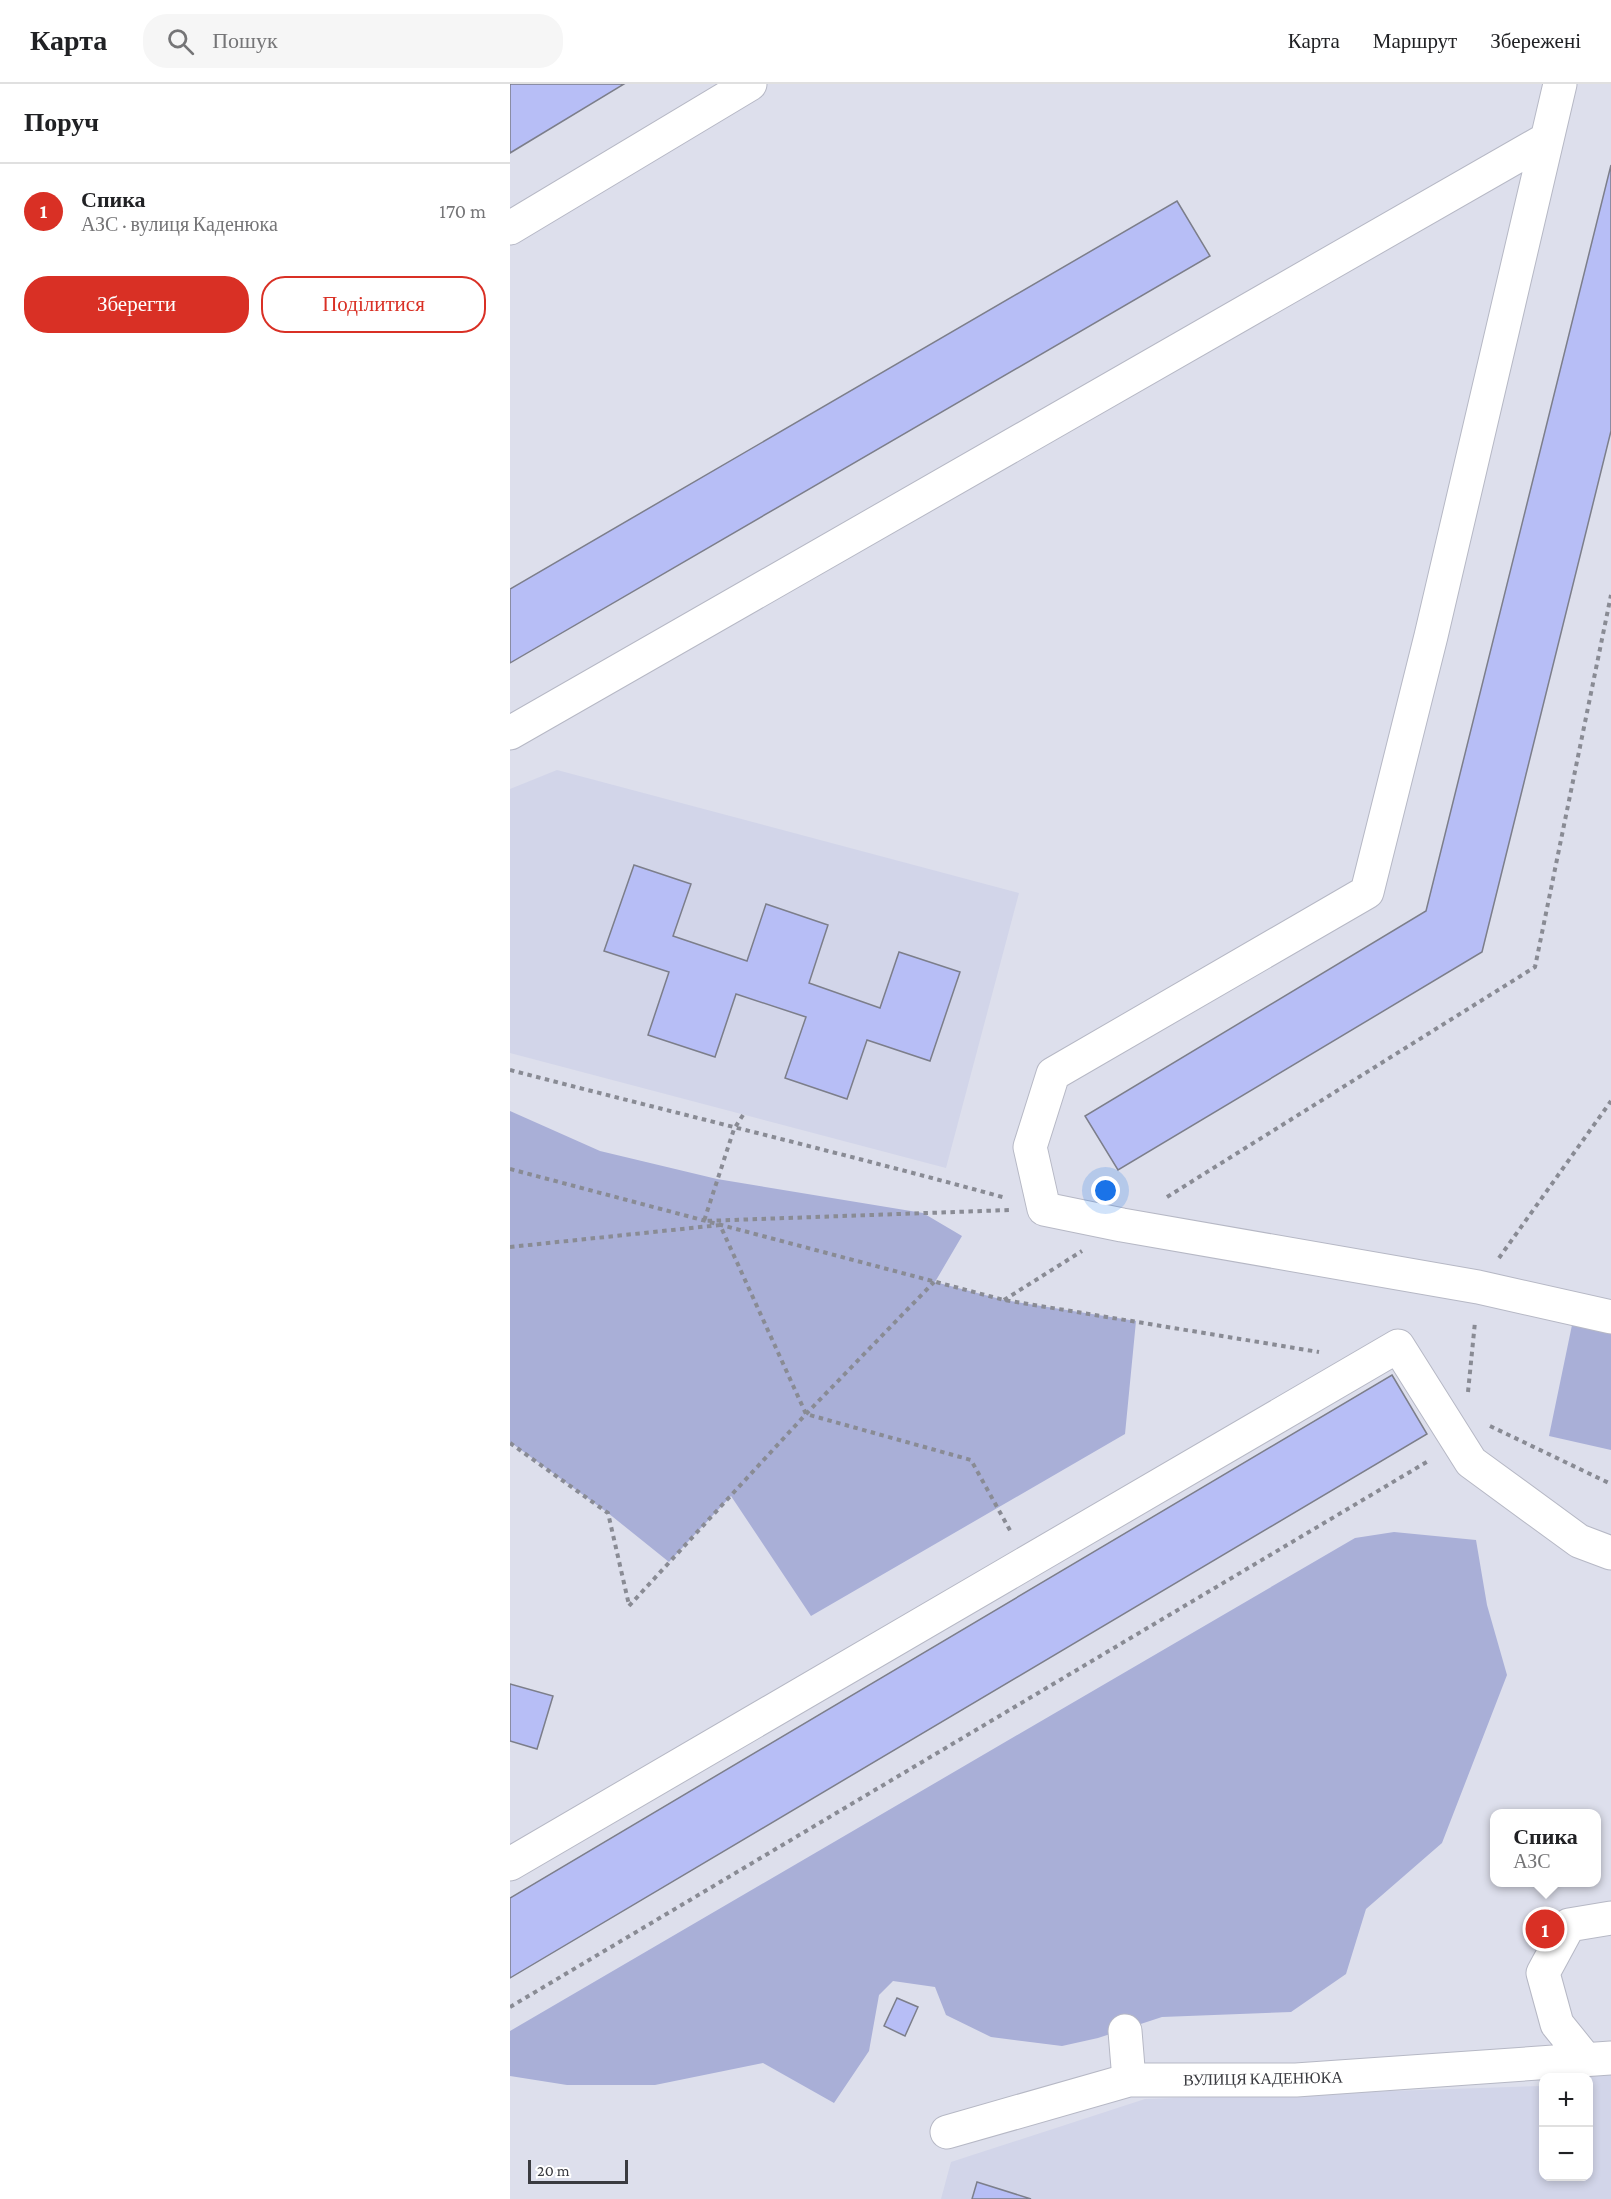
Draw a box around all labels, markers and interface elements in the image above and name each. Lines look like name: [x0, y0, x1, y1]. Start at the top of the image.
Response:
search box: [143, 14, 563, 68]
text: Карта: [30, 25, 107, 56]
icon: search: [164, 25, 197, 58]
text: Пошук: [212, 28, 278, 53]
text: Карта: [1288, 29, 1340, 53]
text: Маршрут: [1373, 29, 1457, 53]
text: Збережені: [1490, 29, 1581, 53]
text: Поруч: [24, 108, 99, 137]
text: Спика: [81, 187, 146, 212]
text: 1: [40, 200, 47, 222]
text: 170 m: [439, 200, 486, 222]
text: АЗС · вулиця Каденюка: [81, 213, 278, 235]
button: Зберегти: [24, 276, 249, 333]
button: Поділитися: [261, 276, 486, 333]
your location: [1091, 1176, 1120, 1205]
popup: [1490, 1809, 1601, 1887]
text: Спика: [1513, 1824, 1578, 1849]
text: АЗС: [1513, 1850, 1551, 1872]
pin: 1: [1526, 1906, 1564, 1952]
street label: ВУЛИЦЯ КАДЕНЮКА: [1183, 2069, 1343, 2089]
map controls: [1539, 2073, 1593, 2181]
button: +: [1539, 2073, 1593, 2127]
button: −: [1539, 2127, 1593, 2181]
scale bar: [528, 2157, 628, 2184]
text: 20 m: [537, 2162, 570, 2179]

